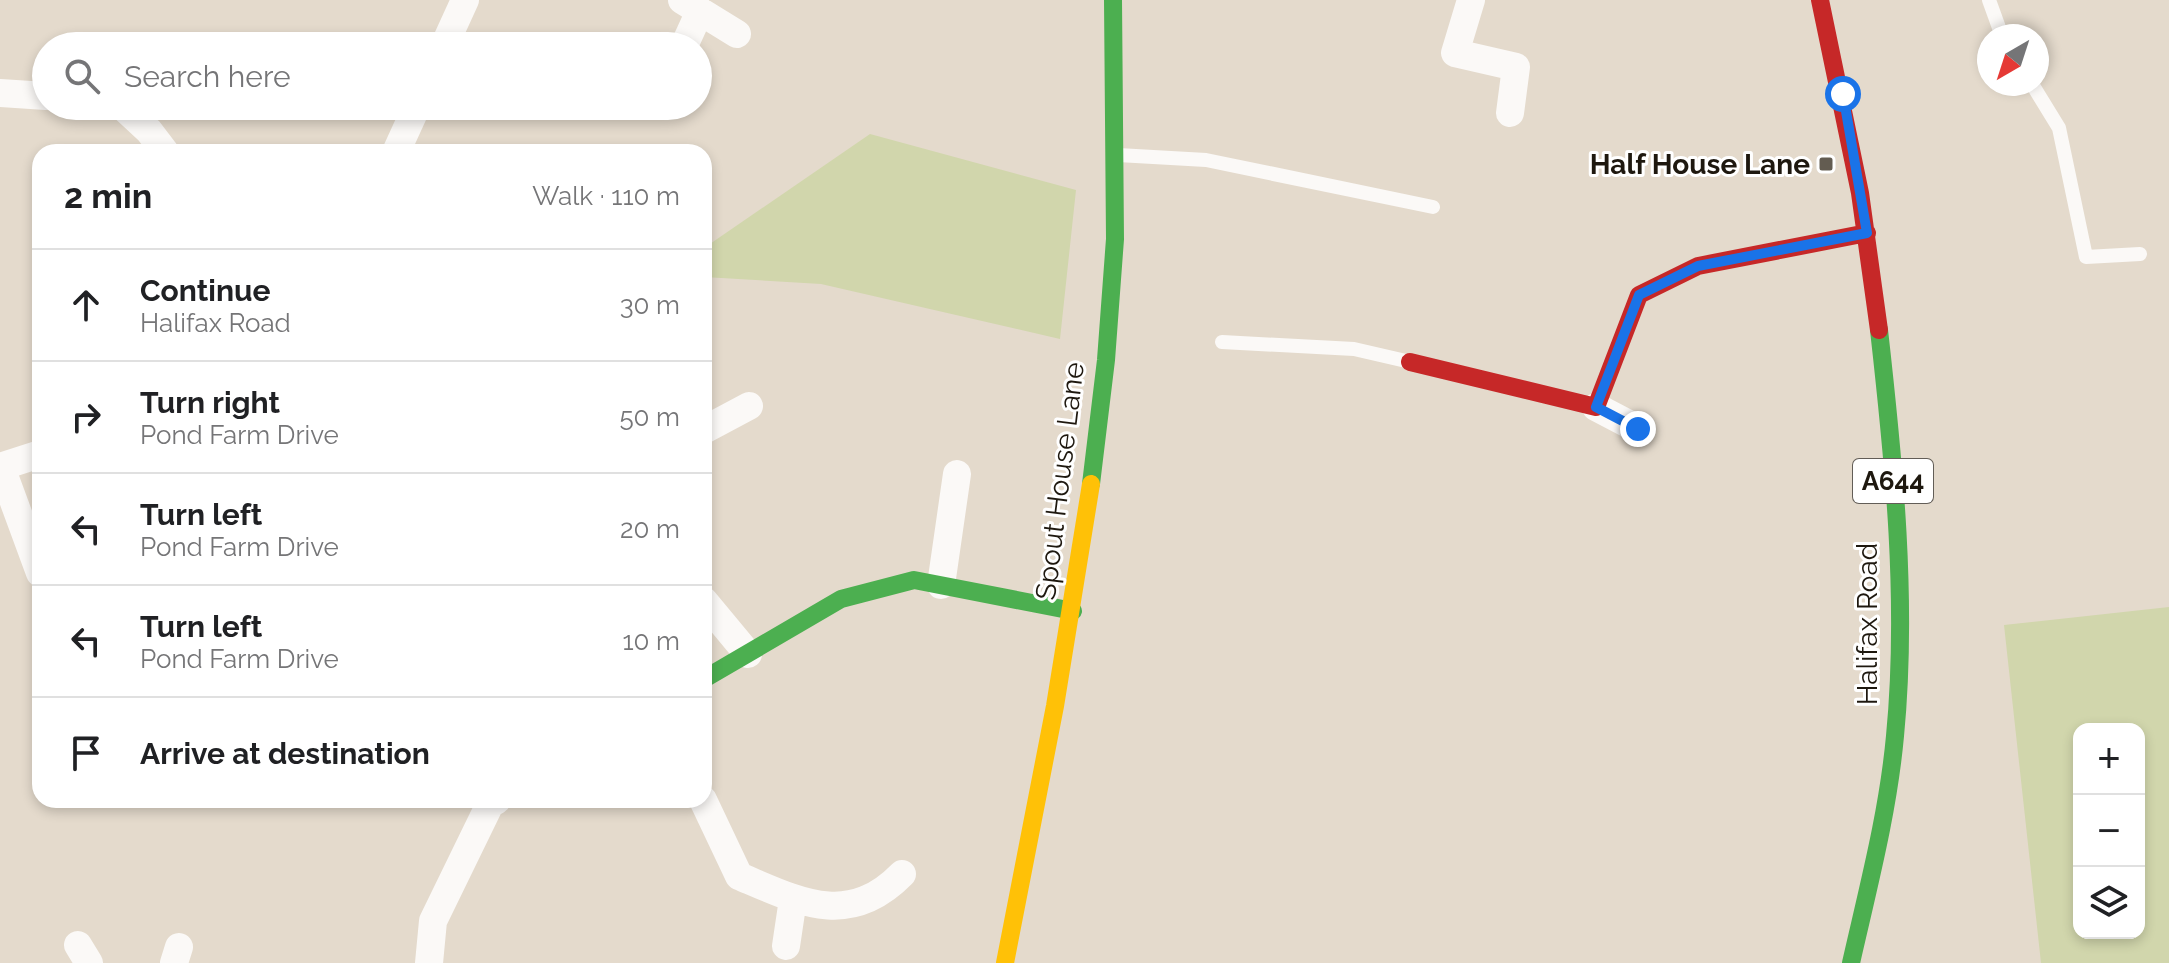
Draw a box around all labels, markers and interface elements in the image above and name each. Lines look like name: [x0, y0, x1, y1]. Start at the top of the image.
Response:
north arrow: [1977, 24, 2049, 96]
search box: [32, 32, 712, 120]
icon: search: [60, 54, 104, 98]
text: Search here: [124, 59, 291, 94]
route start: [1825, 76, 1861, 112]
place label: Half House Lane: [1590, 148, 1810, 181]
marker: Half House Lane: [1817, 155, 1835, 173]
text: 2 min: [64, 176, 152, 216]
text: Walk · 110 m: [532, 181, 680, 211]
text: Continue: [140, 273, 271, 308]
icon: ahead: [64, 283, 108, 327]
text: 30 m: [620, 290, 680, 320]
text: Halifax Road: [140, 308, 291, 338]
street label: Spout House Lane: [1029, 360, 1091, 602]
text: Turn right: [140, 385, 280, 420]
icon: right: [64, 395, 108, 439]
text: 50 m: [619, 402, 680, 432]
route end: [1620, 411, 1656, 447]
text: Pond Farm Drive: [140, 420, 339, 450]
road number: A644: [1853, 459, 1933, 503]
text: Turn left: [140, 497, 262, 532]
icon: left: [64, 507, 108, 551]
text: 20 m: [620, 514, 680, 544]
text: Pond Farm Drive: [140, 532, 339, 562]
street label: Halifax Road: [1851, 543, 1884, 705]
text: Turn left: [140, 609, 262, 644]
icon: left: [64, 619, 108, 663]
text: 10 m: [622, 626, 680, 656]
text: Pond Farm Drive: [140, 644, 339, 674]
map controls: [2073, 723, 2145, 939]
button: +: [2073, 723, 2145, 795]
icon: arrive: [64, 731, 108, 775]
text: Arrive at destination: [140, 736, 430, 771]
button: −: [2073, 795, 2145, 867]
button: layers: [2073, 867, 2145, 939]

